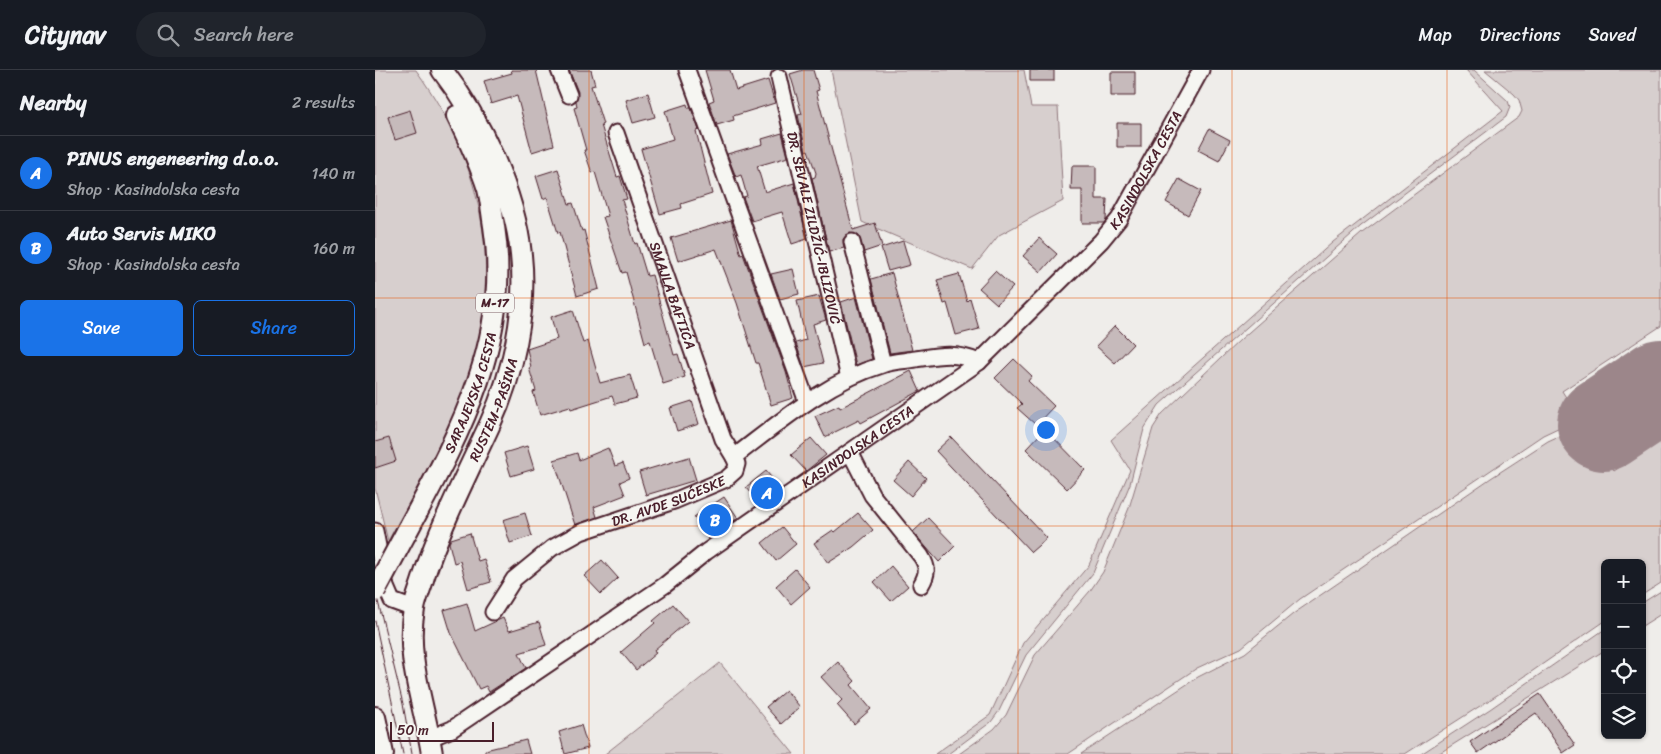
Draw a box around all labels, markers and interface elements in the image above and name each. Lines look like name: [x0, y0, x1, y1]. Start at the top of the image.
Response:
search box: [136, 12, 486, 57]
text: Citynav: [25, 14, 106, 56]
text: Search here: [194, 18, 294, 51]
text: Map: [1419, 19, 1452, 51]
text: Directions: [1480, 19, 1561, 51]
text: Saved: [1589, 19, 1636, 51]
icon: search: [154, 21, 182, 49]
text: Nearby: [20, 84, 86, 122]
text: 2 results: [292, 88, 355, 117]
street label: KASINDOLSKA CESTA: [1103, 106, 1189, 235]
street label: DR. ŠEVALE ZILDŽIĆ-IBLIZOVIĆ: [780, 129, 849, 327]
text: PINUS engeneering d.o.o.: [67, 142, 280, 175]
text: A: [31, 159, 41, 188]
text: 140 m: [312, 159, 355, 188]
text: Shop · Kasindolska cesta: [67, 175, 240, 204]
text: Auto Servis MIKO: [67, 217, 216, 250]
text: B: [31, 234, 41, 263]
text: 160 m: [312, 234, 355, 263]
street label: SMAJLA BAFTIĆA: [642, 238, 703, 353]
text: Shop · Kasindolska cesta: [67, 250, 240, 279]
road number: M-17: [476, 294, 514, 312]
button: Save: [20, 300, 183, 356]
button: Share: [193, 300, 355, 356]
street label: SARAJEVSKA CESTA: [437, 330, 503, 457]
street label: RUSTEM-PAŠINA: [462, 355, 525, 466]
street label: KASINDOLSKA CESTA: [796, 398, 919, 495]
your location: [1033, 417, 1059, 443]
street label: DR. AVDE SUĆESKE: [608, 468, 730, 534]
pin: A: [751, 474, 783, 512]
pin: B: [699, 501, 731, 539]
map controls: [1601, 559, 1646, 739]
button: +: [1601, 559, 1646, 604]
button: −: [1601, 604, 1646, 649]
button: locate: [1601, 649, 1646, 694]
button: layers: [1601, 694, 1646, 739]
text: 50 m: [397, 718, 429, 743]
scale bar: [390, 719, 494, 742]

